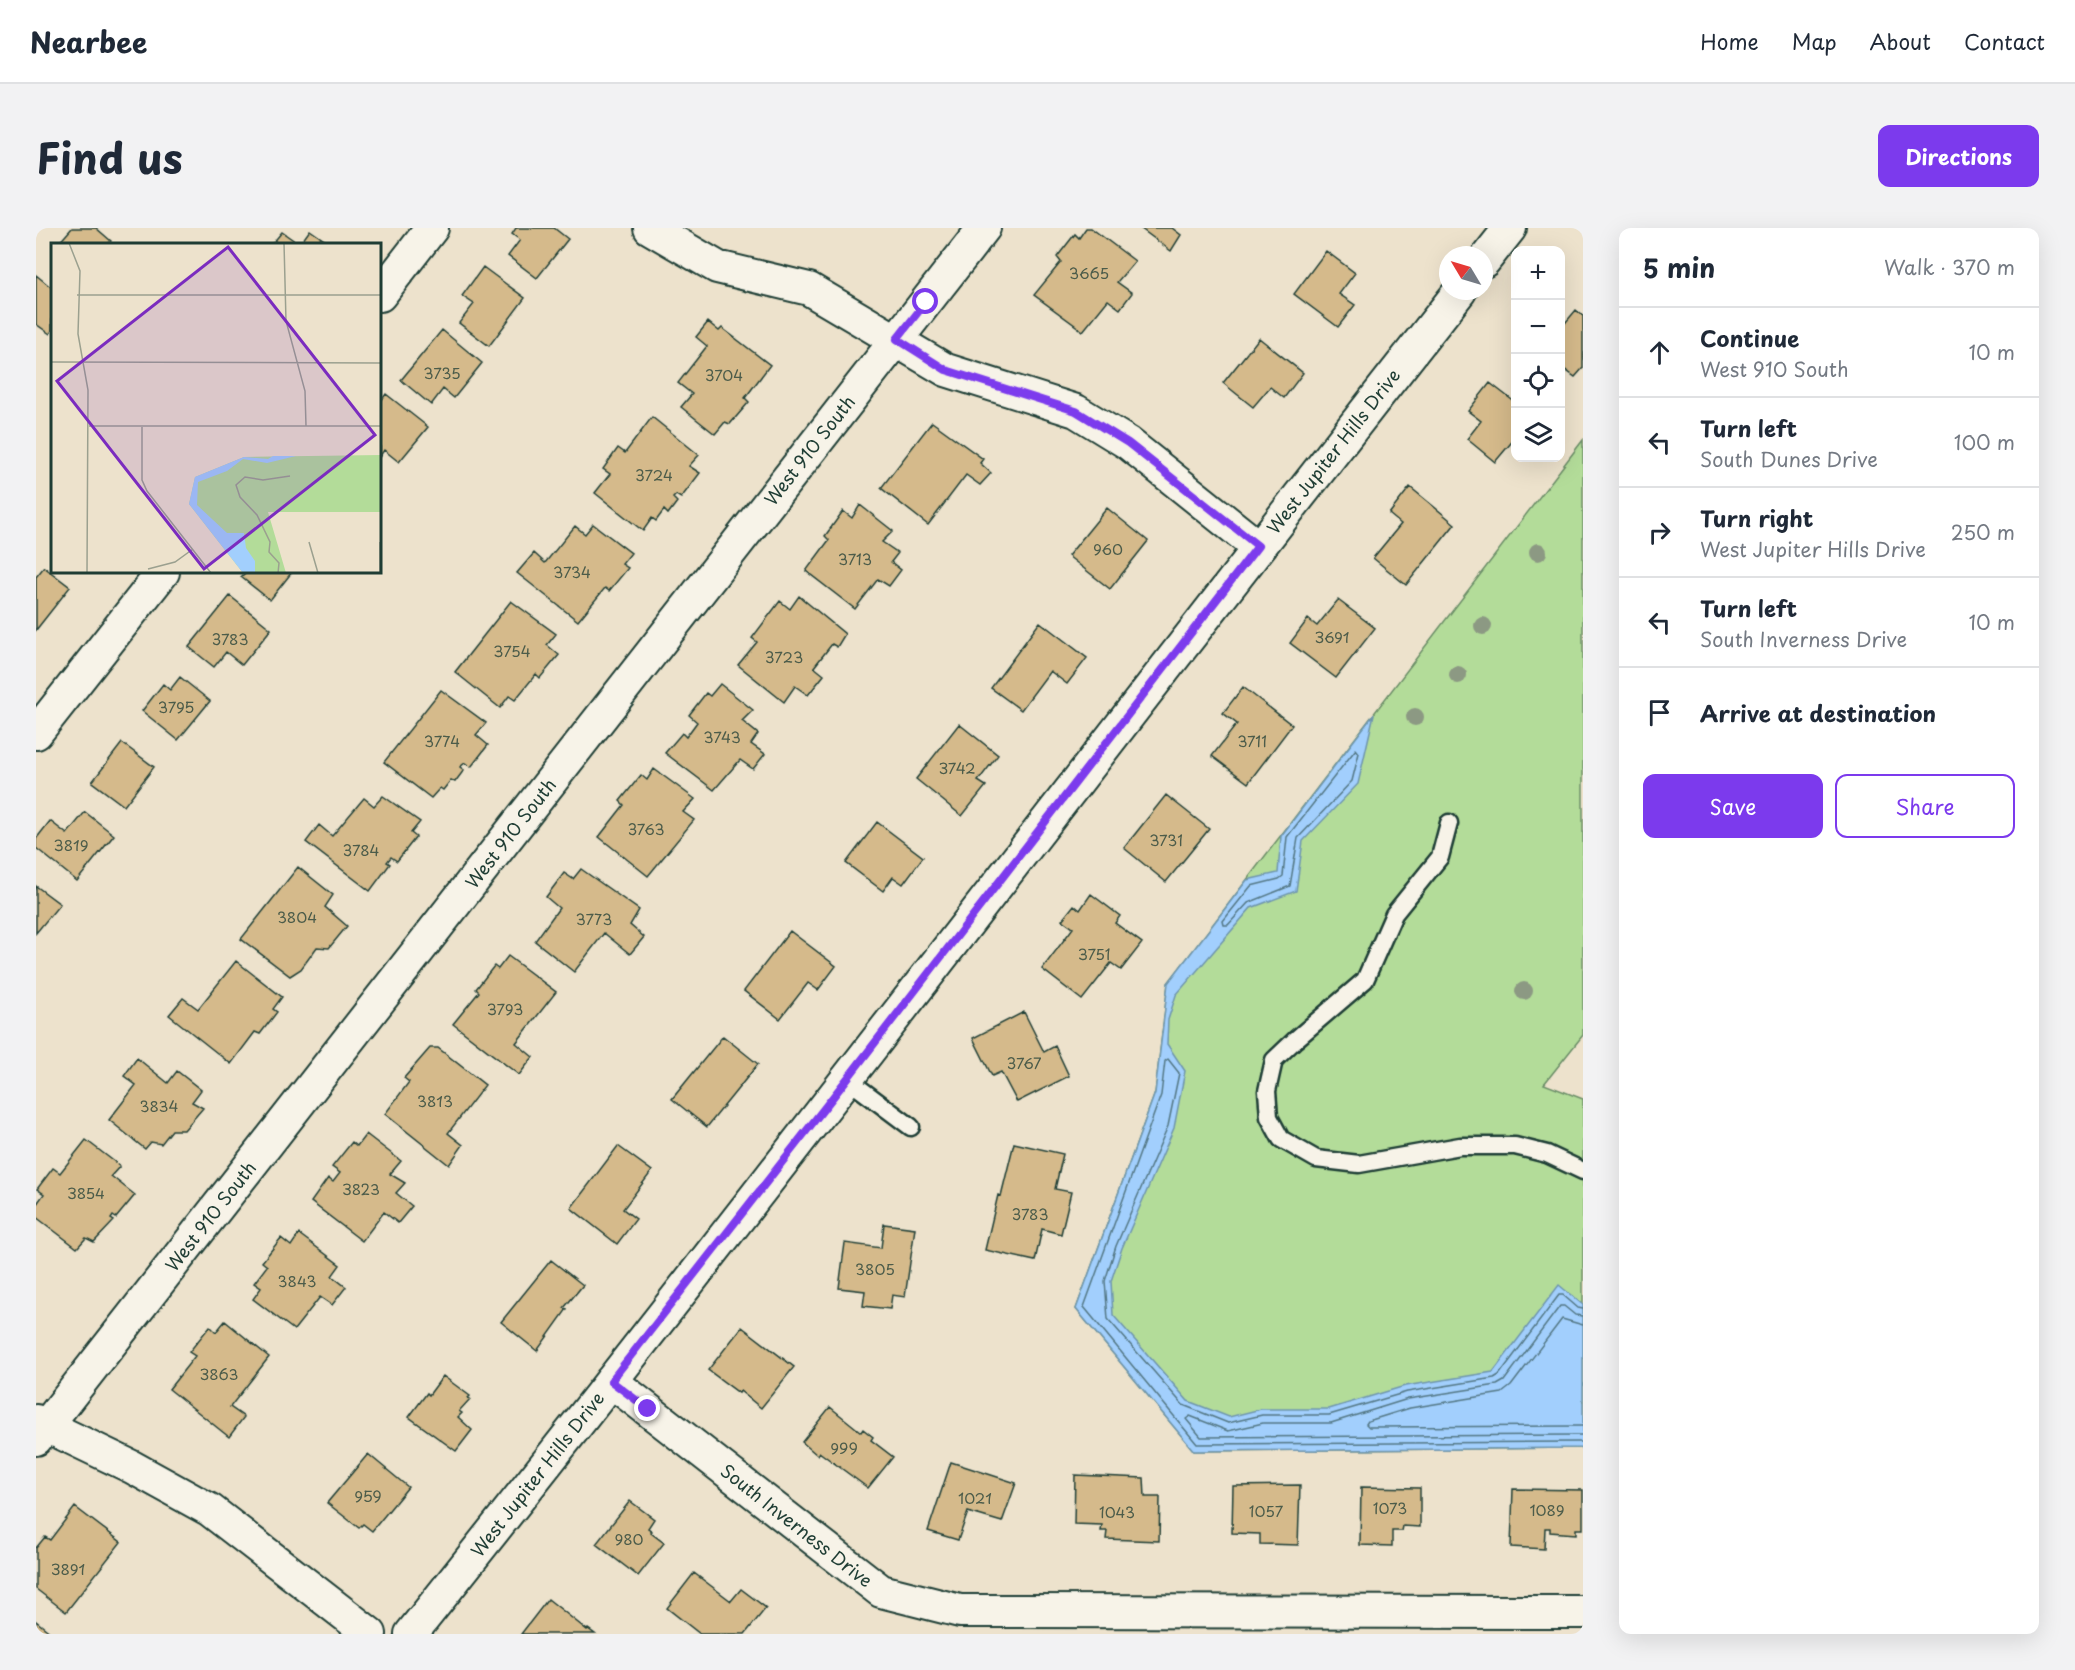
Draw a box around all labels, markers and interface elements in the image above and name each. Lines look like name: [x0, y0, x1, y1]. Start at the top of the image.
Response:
text: Nearbee: [30, 20, 147, 63]
text: Home: [1700, 25, 1759, 57]
text: Map: [1792, 25, 1837, 57]
text: About: [1870, 25, 1931, 57]
text: Contact: [1964, 25, 2045, 57]
text: Find us: [36, 125, 183, 188]
button: Directions: [1878, 125, 2039, 187]
inset map: [51, 243, 381, 573]
north arrow: [1439, 246, 1493, 300]
map controls: [1511, 246, 1565, 462]
button: +: [1511, 246, 1565, 300]
text: 5 min: [1643, 248, 1715, 287]
text: Walk · 370 m: [1884, 252, 2015, 282]
house number: 3665: [1069, 261, 1109, 284]
route start: [912, 288, 938, 314]
button: −: [1511, 300, 1565, 354]
text: Continue: [1700, 321, 1799, 354]
icon: ahead: [1643, 336, 1676, 369]
text: 10 m: [1968, 337, 2015, 367]
button: locate: [1511, 354, 1565, 408]
text: West 910 South: [1700, 354, 1849, 384]
house number: 3735: [423, 361, 461, 384]
house number: 3704: [705, 363, 743, 386]
street label: West Jupiter Hills Drive: [1260, 363, 1406, 539]
street label: West 910 South: [757, 389, 861, 511]
button: layers: [1511, 408, 1565, 462]
text: Turn left: [1700, 411, 1797, 444]
icon: left: [1643, 426, 1676, 459]
text: 100 m: [1954, 427, 2015, 457]
text: South Dunes Drive: [1700, 444, 1878, 474]
house number: 3724: [635, 463, 673, 486]
text: Turn right: [1700, 501, 1813, 534]
icon: right: [1643, 516, 1676, 549]
text: 250 m: [1951, 517, 2015, 547]
text: West Jupiter Hills Drive: [1700, 534, 1926, 564]
house number: 960: [1093, 537, 1123, 560]
house number: 3713: [838, 547, 872, 570]
house number: 3734: [553, 560, 591, 583]
text: Turn left: [1700, 591, 1797, 624]
icon: left: [1643, 606, 1676, 639]
text: 10 m: [1968, 607, 2015, 637]
text: South Inverness Drive: [1700, 624, 1907, 654]
house number: 3691: [1314, 625, 1350, 648]
house number: 3783: [212, 627, 248, 650]
house number: 3754: [493, 639, 531, 662]
house number: 3723: [765, 645, 803, 668]
house number: 3795: [158, 695, 194, 718]
icon: arrive: [1643, 696, 1676, 729]
text: Arrive at destination: [1700, 696, 1936, 729]
house number: 3743: [703, 725, 741, 748]
house number: 3774: [424, 729, 460, 752]
house number: 3711: [1237, 729, 1267, 752]
house number: 3742: [938, 756, 976, 779]
street label: West 910 South: [458, 772, 562, 894]
button: Save: [1643, 774, 1823, 838]
button: Share: [1835, 774, 2015, 838]
house number: 3763: [627, 817, 665, 840]
house number: 3731: [1149, 828, 1183, 851]
house number: 3819: [54, 833, 88, 856]
house number: 3784: [343, 838, 380, 861]
house number: 3804: [277, 905, 317, 928]
house number: 3773: [576, 907, 612, 930]
house number: 3751: [1078, 942, 1110, 965]
house number: 3793: [487, 997, 523, 1020]
house number: 3767: [1006, 1051, 1042, 1074]
house number: 3813: [417, 1089, 453, 1112]
house number: 3834: [140, 1094, 179, 1117]
street label: West 910 South: [158, 1155, 262, 1277]
house number: 3823: [342, 1177, 380, 1200]
house number: 3854: [67, 1181, 105, 1204]
house number: 3783: [1012, 1202, 1048, 1225]
house number: 3805: [855, 1257, 895, 1280]
house number: 3843: [278, 1269, 316, 1292]
house number: 3863: [200, 1362, 238, 1385]
street label: West Jupiter Hills Drive: [464, 1386, 610, 1562]
route end: [634, 1395, 660, 1421]
house number: 999: [830, 1436, 858, 1459]
street label: South Inverness Drive: [715, 1457, 879, 1593]
house number: 959: [354, 1484, 382, 1507]
house number: 1021: [958, 1486, 992, 1509]
house number: 1073: [1373, 1496, 1407, 1519]
house number: 1089: [1529, 1498, 1565, 1521]
house number: 1057: [1249, 1499, 1284, 1522]
house number: 1043: [1099, 1500, 1135, 1523]
house number: 980: [614, 1527, 644, 1550]
house number: 3891: [51, 1557, 85, 1580]

